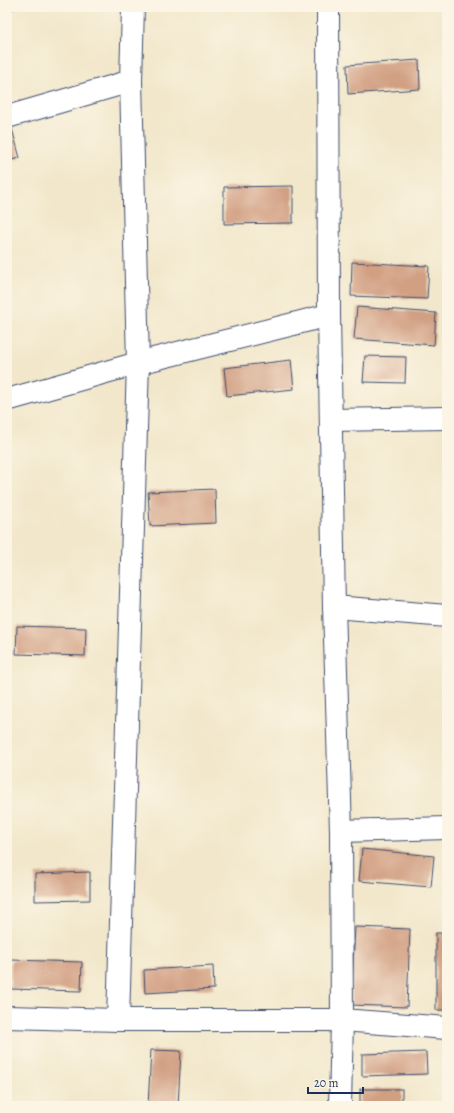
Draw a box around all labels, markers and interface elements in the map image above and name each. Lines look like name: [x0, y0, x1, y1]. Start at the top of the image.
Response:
scale bar: [308, 1069, 363, 1095]
text: 20 m: [314, 1075, 338, 1091]

